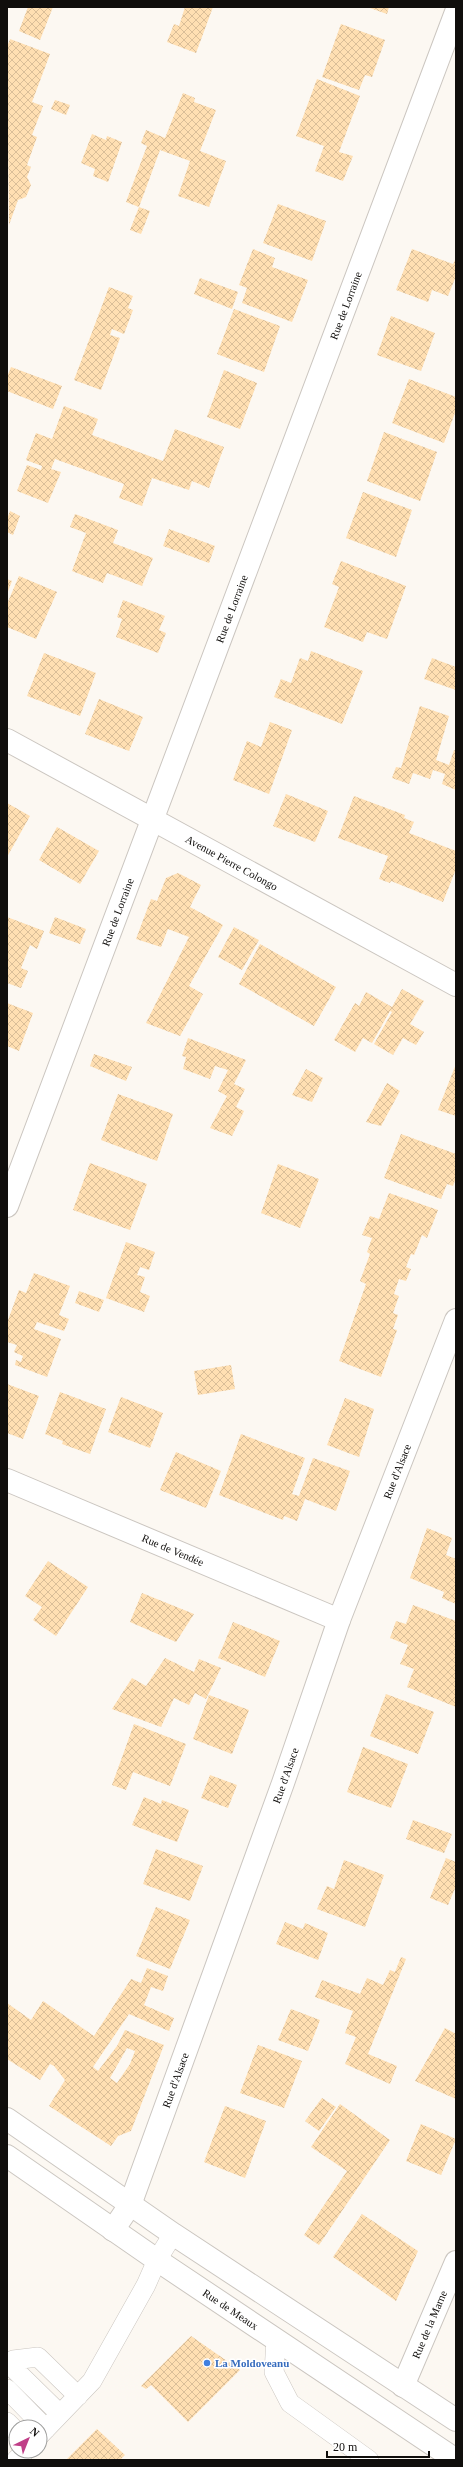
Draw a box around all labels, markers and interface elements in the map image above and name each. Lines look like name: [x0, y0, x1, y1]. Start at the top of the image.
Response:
street label: Rue de Lorraine: [327, 270, 364, 341]
street label: Rue de Lorraine: [213, 573, 250, 644]
street label: Avenue Pierre Colongo: [184, 833, 280, 893]
street label: Rue de Lorraine: [99, 876, 136, 948]
street label: Rue d'Alsace: [381, 1442, 413, 1501]
street label: Rue de Vendée: [140, 1532, 206, 1568]
street label: Rue d'Alsace: [270, 1746, 301, 1805]
street label: Rue d'Alsace: [160, 2051, 191, 2109]
street label: Rue de Meaux: [201, 2286, 261, 2332]
street label: Rue de la Marne: [409, 2288, 449, 2360]
place label: La Moldoveanu: [215, 2357, 289, 2369]
marker: La Moldoveanu: [202, 2358, 212, 2368]
north arrow: [8, 2419, 48, 2459]
text: N: [28, 2425, 42, 2439]
scale bar: [327, 2433, 429, 2459]
text: 20 m: [333, 2440, 358, 2454]

